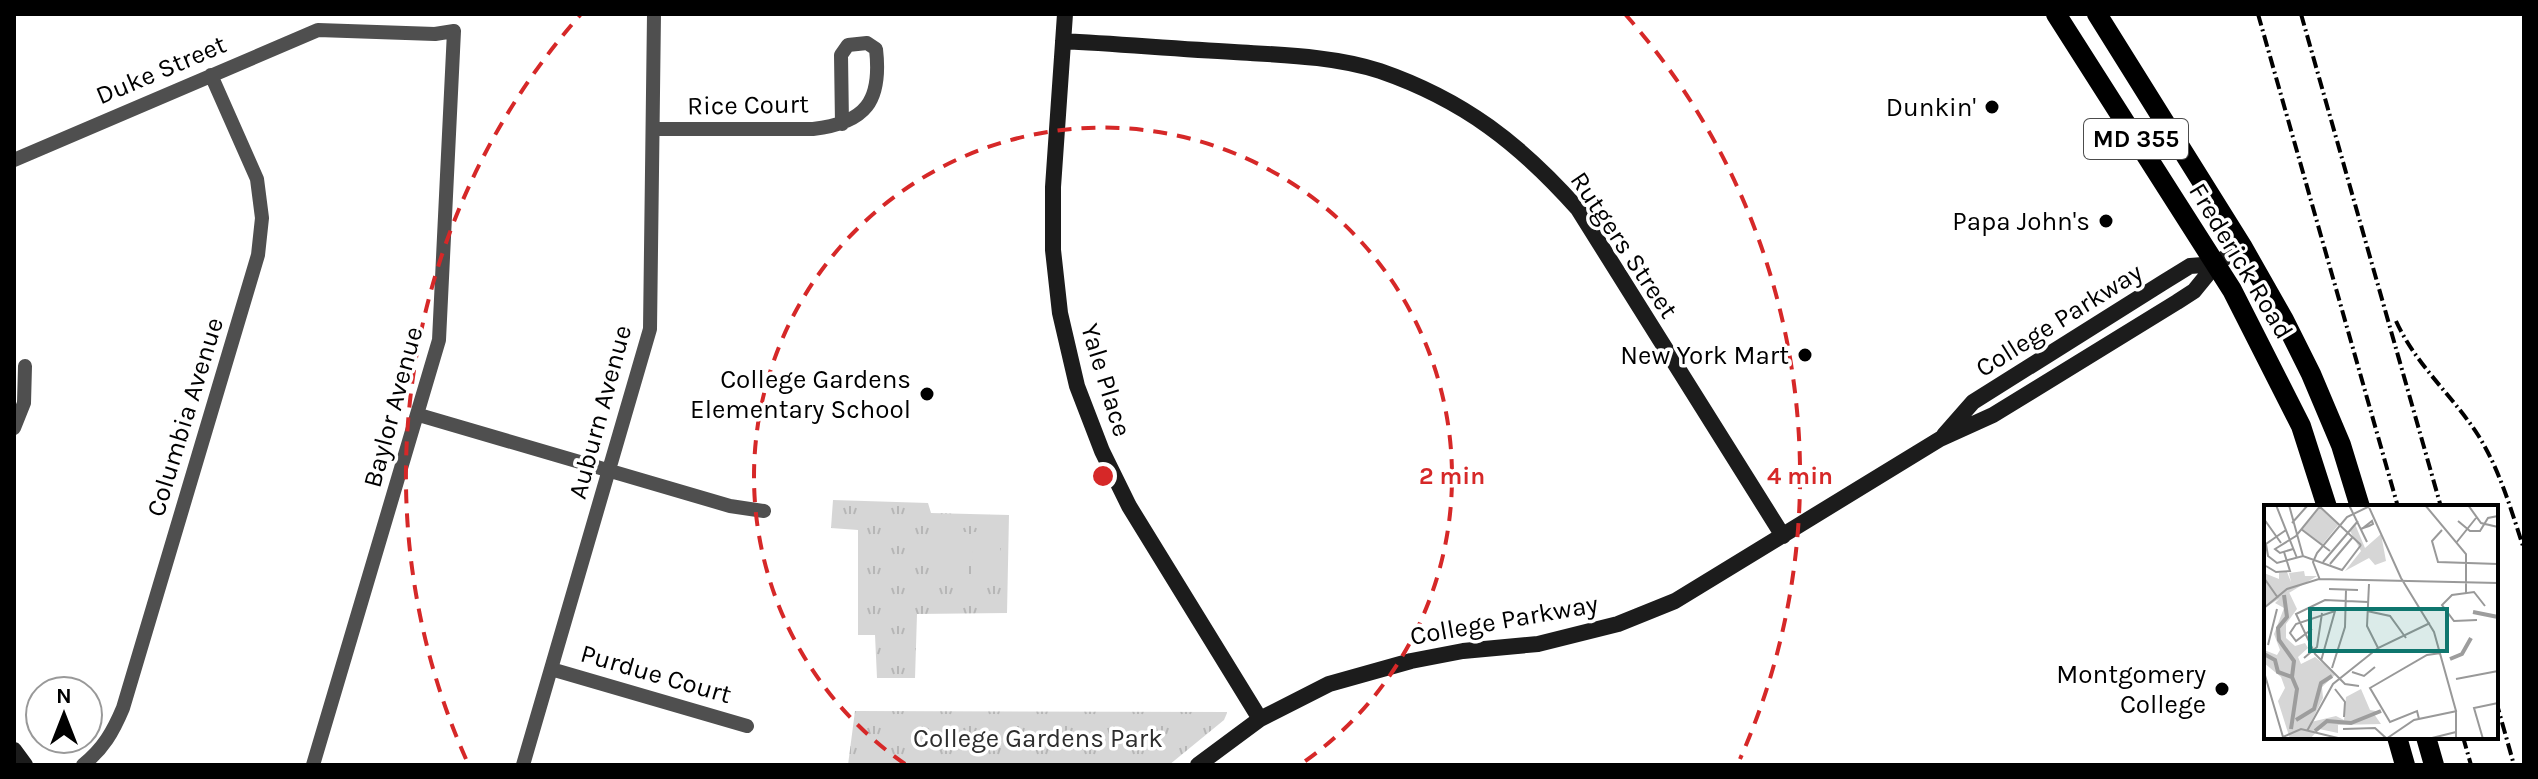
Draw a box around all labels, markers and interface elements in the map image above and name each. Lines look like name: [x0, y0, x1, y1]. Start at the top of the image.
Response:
street label: Duke Street: [91, 29, 231, 111]
street label: Rice Court: [687, 88, 809, 122]
place label: Dunkin': [1886, 92, 1976, 123]
marker: Dunkin': [1983, 98, 2001, 116]
road number: MD 355: [2084, 119, 2188, 159]
street label: Rutgers Street: [1564, 166, 1685, 324]
street label: Frederick Road: [2182, 177, 2300, 345]
place label: Papa John's: [1952, 206, 2090, 237]
marker: Papa John's: [2097, 212, 2115, 230]
street label: College Parkway: [1970, 256, 2148, 384]
street label: Columbia Avenue: [140, 314, 230, 520]
street label: Yale Place: [1074, 320, 1138, 440]
street label: Auburn Avenue: [562, 322, 638, 502]
street label: Baylor Avenue: [357, 323, 429, 491]
place label: New York Mart: [1620, 340, 1789, 371]
marker: New York Mart: [1796, 346, 1814, 364]
place label: College Gardens Elementary School: [690, 364, 911, 425]
marker: College Gardens Elementary School: [918, 385, 936, 403]
centre of rings: [1089, 462, 1117, 490]
text: 2 min: [1419, 462, 1485, 490]
text: 4 min: [1767, 462, 1833, 490]
inset map: [2264, 505, 2498, 739]
street label: College Parkway: [1408, 588, 1600, 652]
street label: Purdue Court: [577, 638, 735, 710]
place label: Montgomery College: [2056, 659, 2206, 720]
north arrow: [24, 675, 104, 755]
marker: Montgomery College: [2213, 680, 2231, 698]
text: N: [56, 683, 72, 709]
park label: College Gardens Park: [913, 723, 1163, 754]

